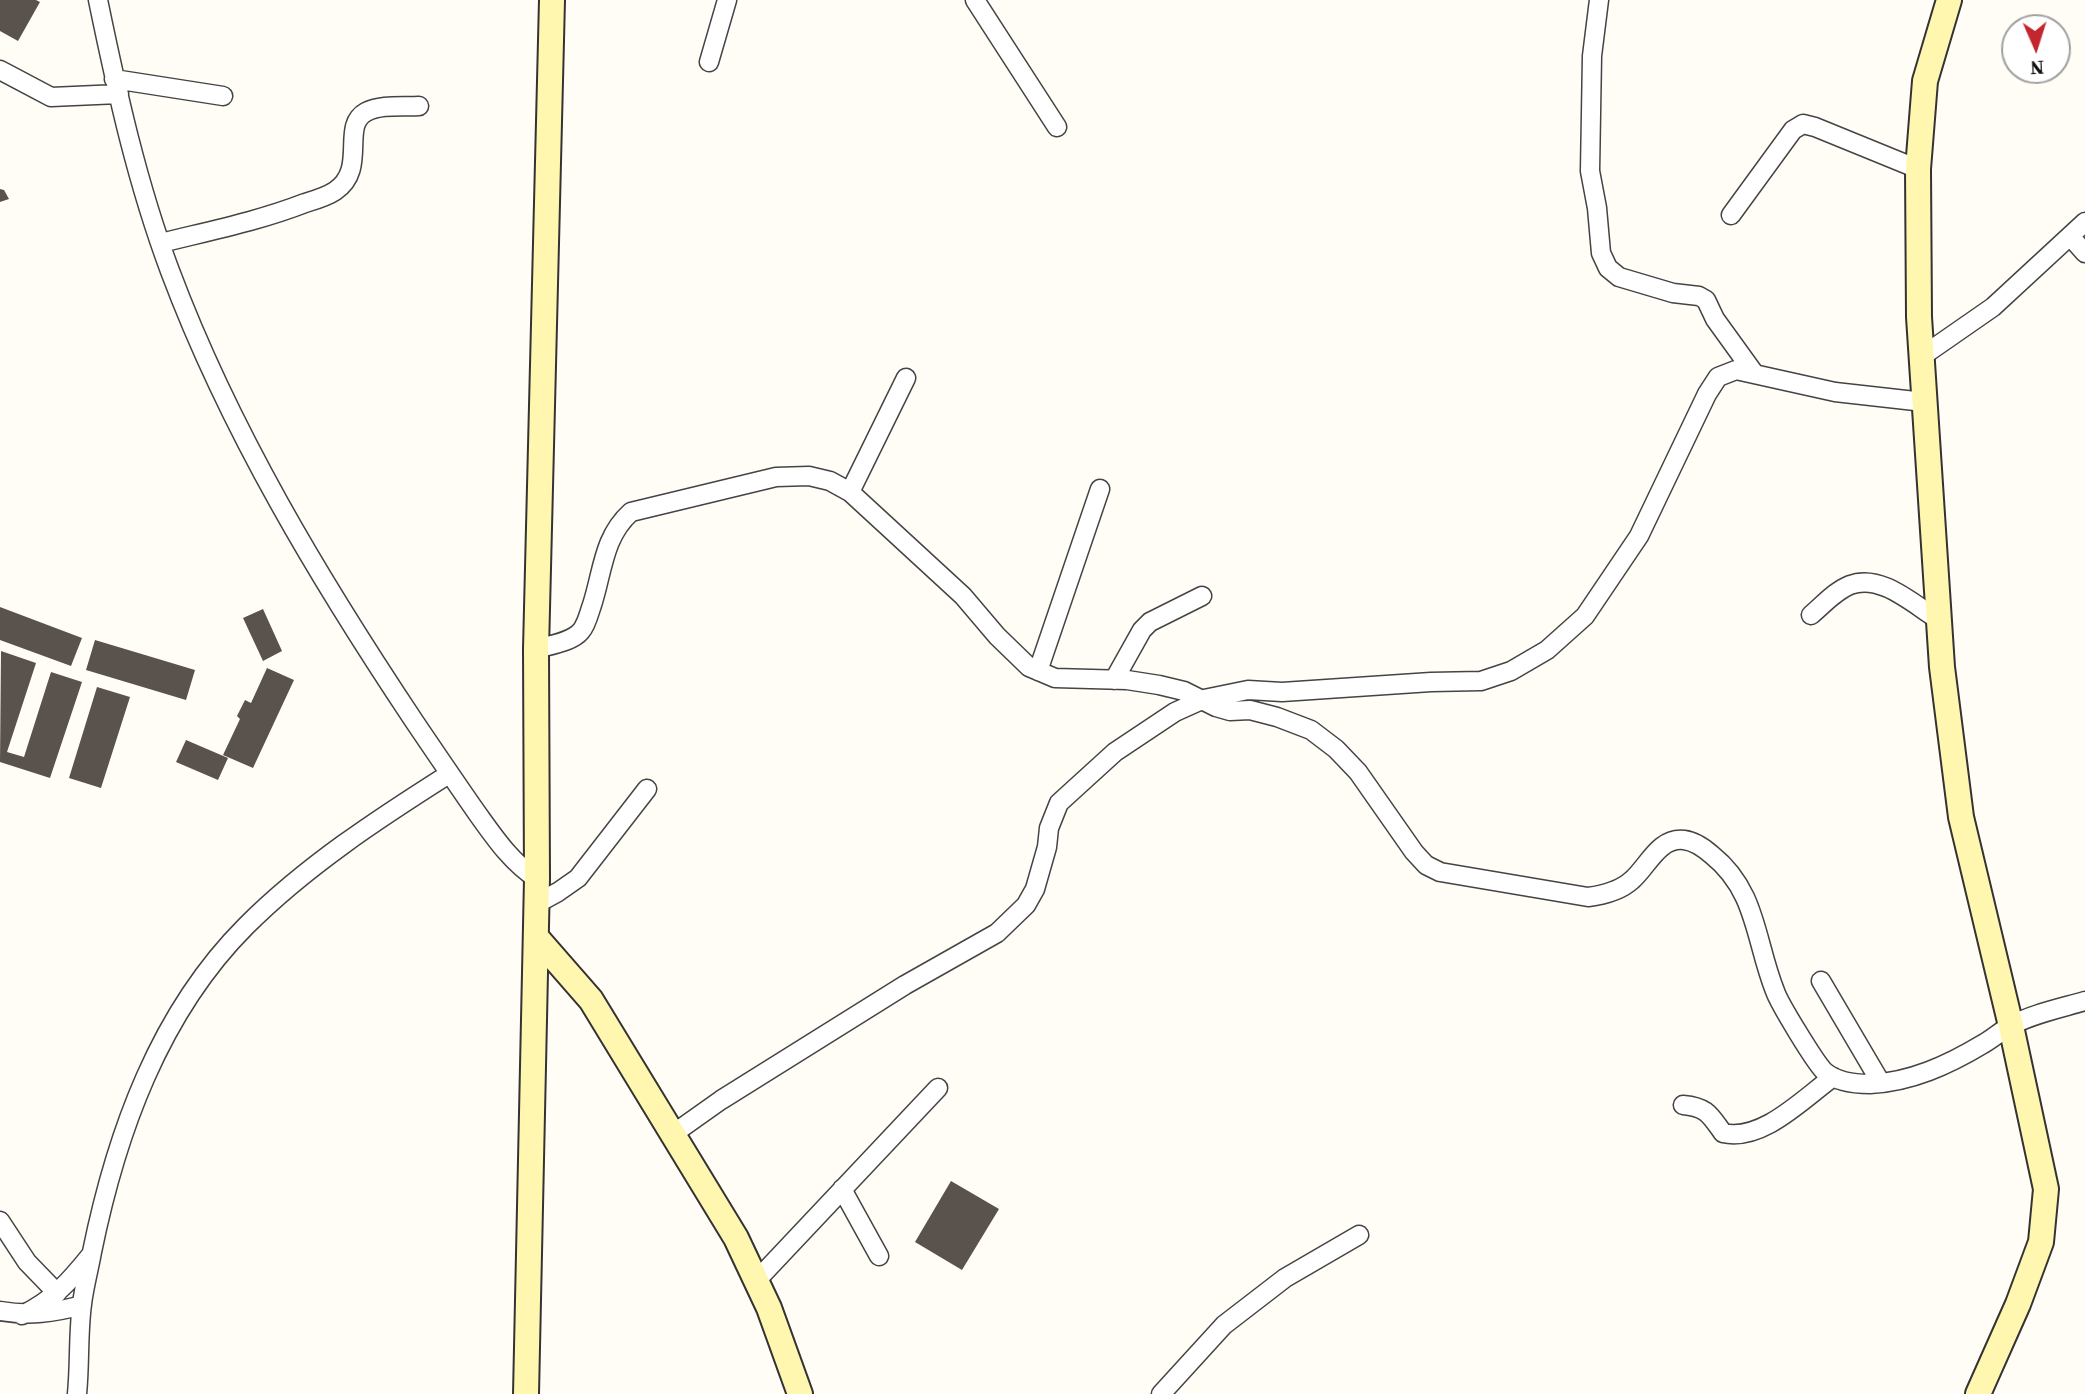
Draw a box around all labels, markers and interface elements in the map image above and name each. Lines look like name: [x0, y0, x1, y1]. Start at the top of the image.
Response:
north arrow: [2001, 14, 2071, 84]
text: N: [2029, 55, 2045, 81]

